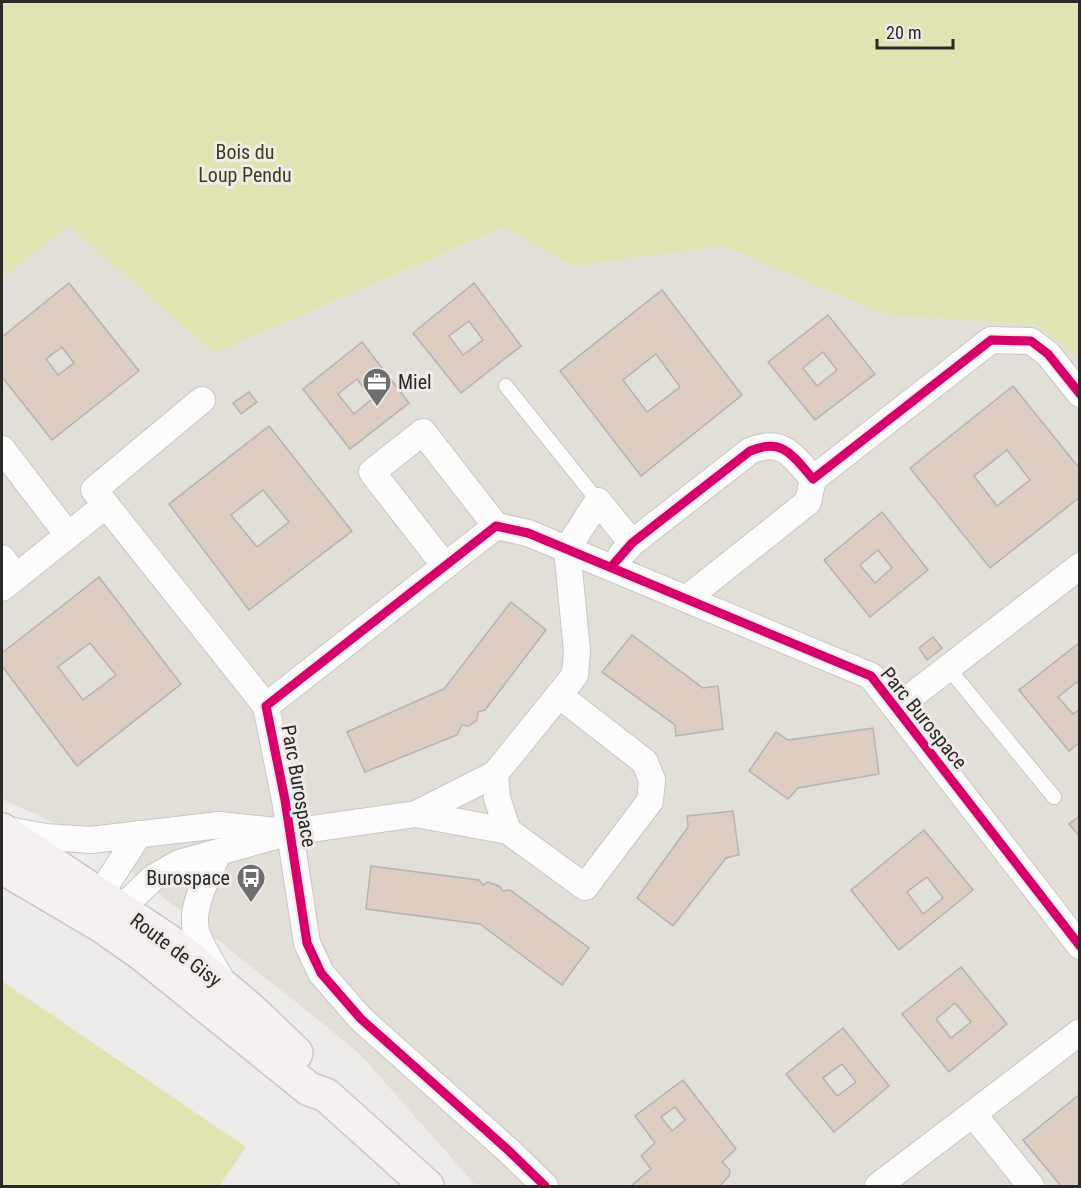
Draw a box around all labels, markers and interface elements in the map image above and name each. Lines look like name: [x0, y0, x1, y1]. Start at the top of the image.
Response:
scale bar: [877, 12, 954, 50]
text: 20 m: [886, 22, 921, 43]
park label: Bois du Loup Pendu: [198, 140, 292, 187]
office icon: Miel: [361, 366, 393, 408]
place label: Miel: [398, 370, 432, 394]
street label: Parc Burospace: [876, 662, 972, 774]
street label: Parc Burospace: [276, 723, 322, 849]
bus stop icon: Burospace: [235, 862, 267, 904]
place label: Burospace: [146, 866, 230, 890]
street label: Route de Gisy: [126, 908, 226, 992]

